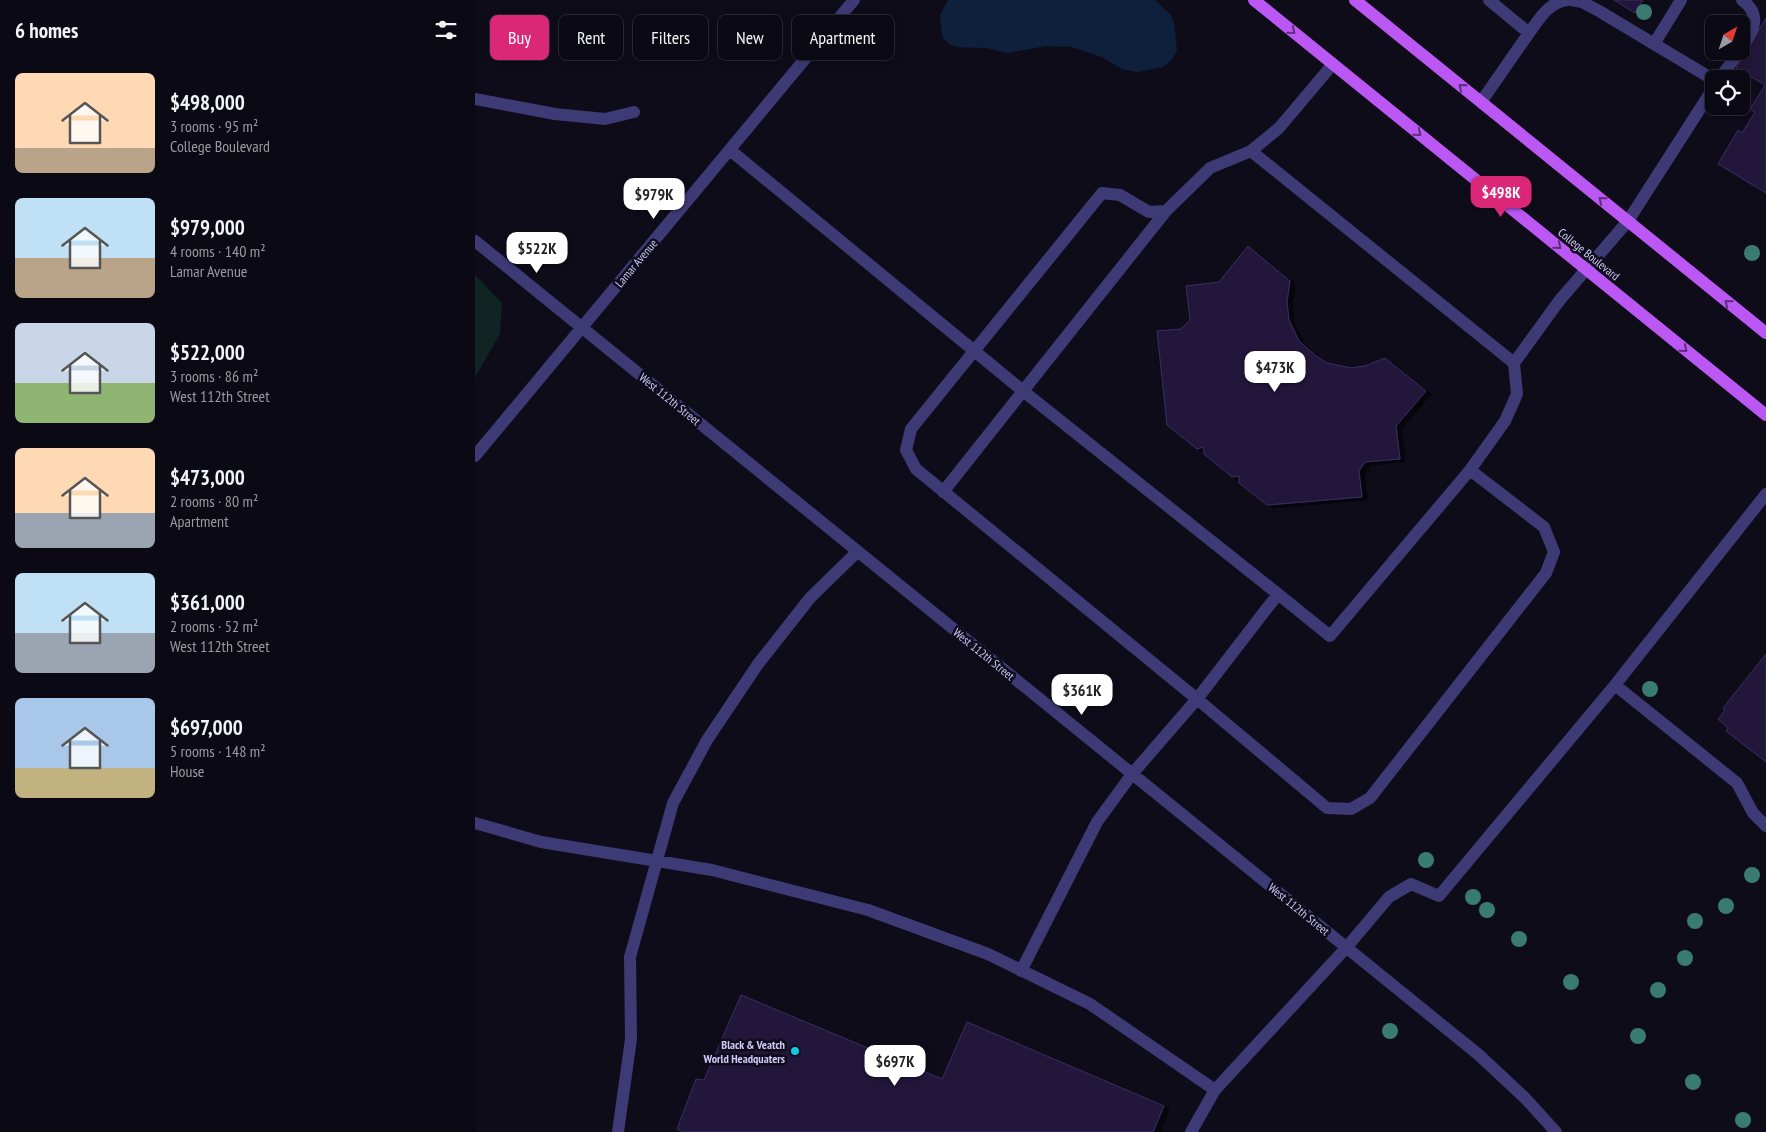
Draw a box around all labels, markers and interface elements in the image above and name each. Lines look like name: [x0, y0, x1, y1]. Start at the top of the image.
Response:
chip: Buy: [490, 15, 549, 60]
chip: Rent: [559, 15, 623, 60]
chip: Filters: [633, 15, 708, 60]
chip: New: [718, 15, 782, 60]
chip: Apartment: [792, 15, 894, 60]
north arrow: [1705, 15, 1750, 60]
map controls: [1705, 15, 1750, 115]
icon: filters: [432, 16, 460, 44]
text: 6 homes: [15, 17, 78, 44]
one-way arrow: [1286, 25, 1295, 33]
button: locate: [1705, 70, 1750, 115]
one-way arrow: [1459, 84, 1468, 92]
text: $498,000: [170, 89, 245, 116]
icon: home: [55, 93, 115, 153]
text: 3 rooms · 95 m²: [170, 116, 258, 136]
one-way arrow: [1412, 128, 1421, 136]
text: College Boulevard: [170, 136, 270, 156]
pin: $498K: [1466, 176, 1536, 218]
pin: $979K: [619, 178, 689, 220]
text: $498K: [1482, 182, 1520, 202]
text: $979K: [635, 184, 673, 204]
one-way arrow: [1599, 198, 1608, 206]
text: $979,000: [170, 214, 245, 241]
icon: home: [55, 218, 115, 278]
street label: College Boulevard: [1555, 225, 1623, 283]
pin: $522K: [502, 232, 572, 274]
street label: Lamar Avenue: [612, 236, 660, 290]
text: $522K: [518, 238, 556, 258]
text: 4 rooms · 140 m²: [170, 241, 266, 261]
one-way arrow: [1552, 241, 1561, 249]
text: Lamar Avenue: [170, 261, 247, 281]
one-way arrow: [1725, 300, 1734, 308]
text: $522,000: [170, 339, 245, 366]
icon: home: [55, 343, 115, 403]
one-way arrow: [1678, 343, 1687, 351]
pin: $473K: [1240, 350, 1310, 393]
text: $473K: [1256, 357, 1294, 377]
text: 3 rooms · 86 m²: [170, 366, 258, 386]
street label: West 112th Street: [636, 370, 704, 429]
text: West 112th Street: [170, 386, 270, 406]
text: $473,000: [170, 464, 245, 491]
icon: home: [55, 468, 115, 528]
text: 2 rooms · 80 m²: [170, 491, 258, 511]
text: Apartment: [170, 511, 229, 531]
text: $361,000: [170, 589, 245, 616]
icon: home: [55, 593, 115, 653]
text: 2 rooms · 52 m²: [170, 616, 258, 636]
street label: West 112th Street: [950, 625, 1018, 684]
text: West 112th Street: [170, 636, 270, 656]
pin: $361K: [1047, 674, 1117, 716]
text: $361K: [1063, 680, 1101, 700]
text: $697,000: [170, 714, 243, 741]
icon: home: [55, 718, 115, 778]
text: 5 rooms · 148 m²: [170, 741, 266, 761]
text: House: [170, 761, 204, 781]
street label: West 112th Street: [1265, 880, 1333, 939]
place label: Black & Veatch World Headquaters: [703, 1037, 785, 1066]
pin: $697K: [860, 1044, 930, 1087]
marker: Black & Veatch World Headquaters: [789, 1045, 801, 1057]
text: $697K: [876, 1051, 914, 1071]

